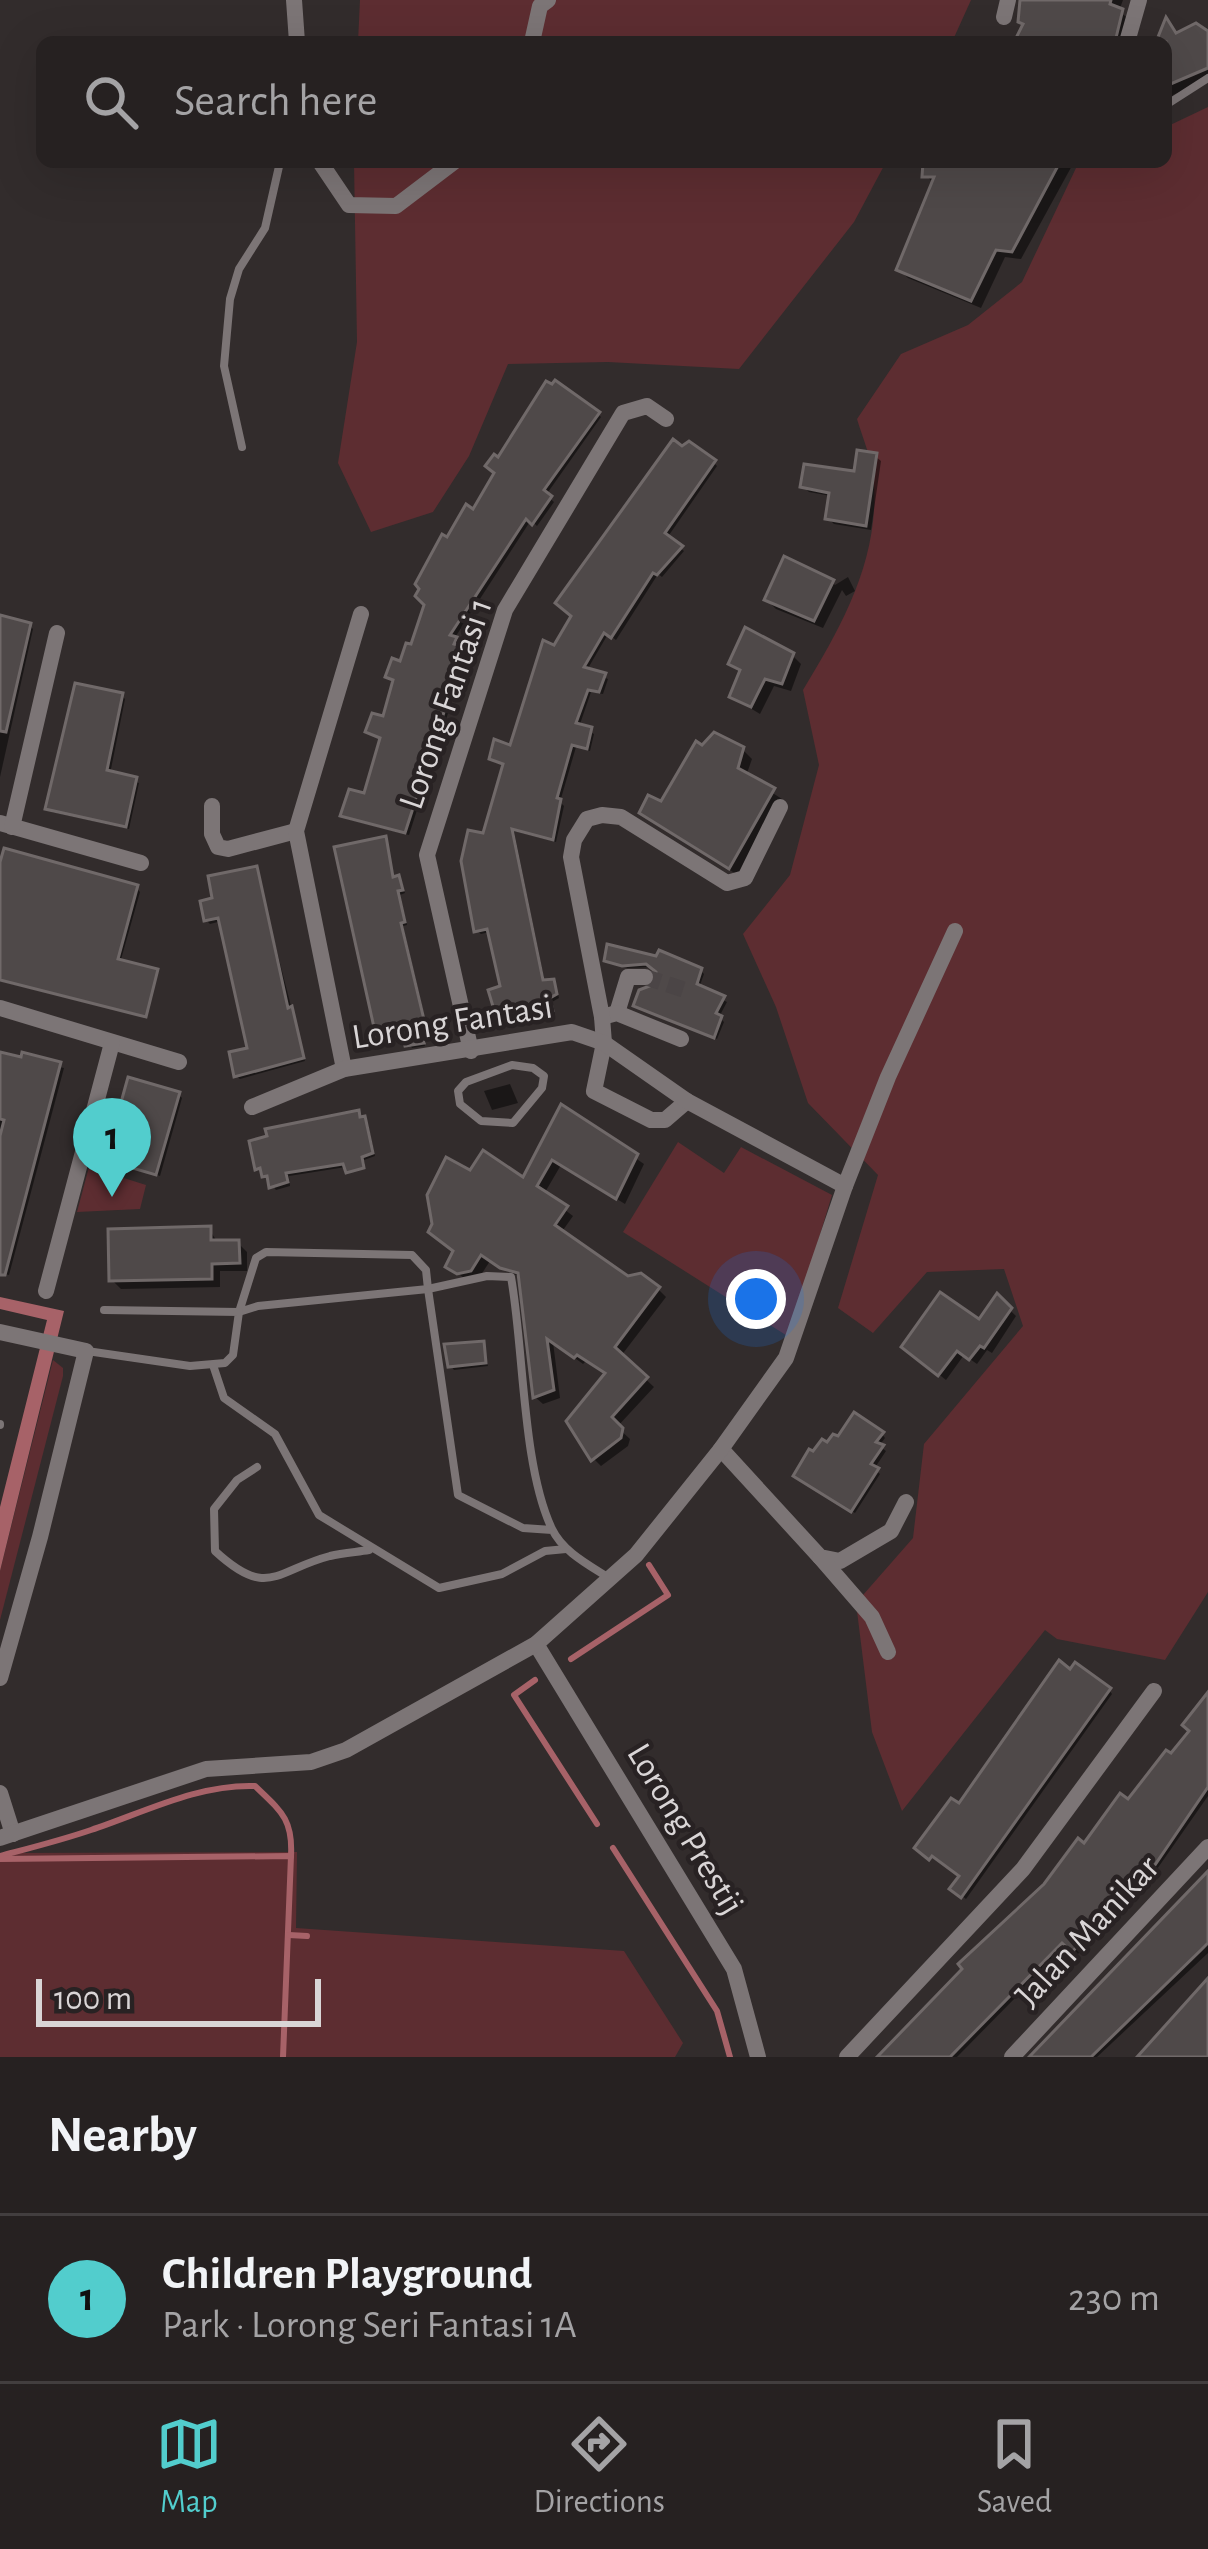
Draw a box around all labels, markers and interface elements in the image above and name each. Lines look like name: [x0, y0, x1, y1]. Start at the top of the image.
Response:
search box: [36, 36, 1172, 168]
icon: search: [78, 69, 144, 135]
text: Search here: [174, 79, 377, 124]
street label: Lorong Fantasi 1: [393, 593, 499, 814]
street label: Lorong Fantasi: [350, 988, 555, 1056]
pin: 1: [73, 1098, 151, 1197]
your location: [726, 1269, 786, 1329]
street label: Lorong Prestij: [620, 1737, 750, 1921]
street label: Jalan Manikar: [1009, 1849, 1166, 2014]
scale bar: [36, 1973, 321, 2026]
text: 100 m: [54, 1983, 132, 2016]
text: Nearby: [48, 2110, 197, 2161]
text: Children Playground: [162, 2252, 533, 2297]
text: 1: [80, 2279, 94, 2318]
text: 230 m: [1068, 2279, 1160, 2318]
text: Park · Lorong Seri Fantasi 1A: [162, 2306, 577, 2345]
tab: Map: [156, 2411, 222, 2523]
tab: Directions: [533, 2411, 665, 2523]
tab: Saved: [977, 2411, 1052, 2523]

